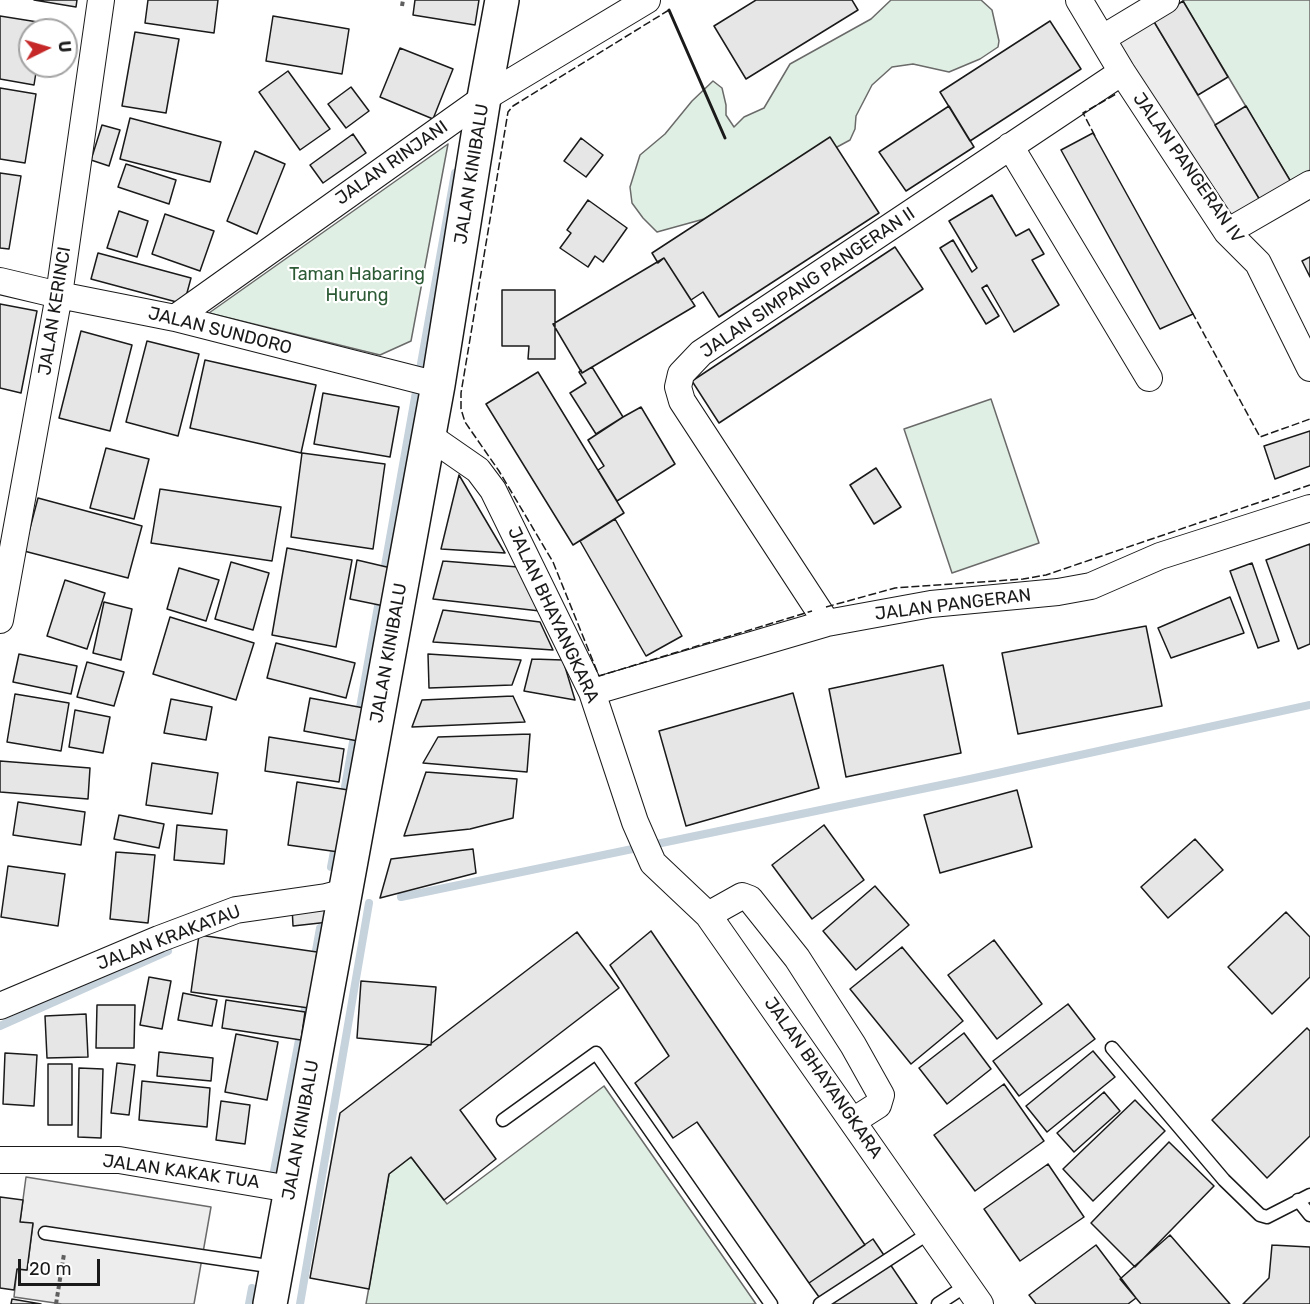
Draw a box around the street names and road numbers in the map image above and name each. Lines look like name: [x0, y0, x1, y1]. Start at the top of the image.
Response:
street label: JALAN PANGERAN IV: [1128, 89, 1248, 247]
street label: JALAN KINIBALU: [450, 102, 494, 246]
street label: JALAN RINJANI: [332, 116, 452, 210]
street label: JALAN SIMPANG PANGERAN II: [697, 203, 919, 363]
street label: JALAN KERINCI: [34, 245, 76, 377]
street label: JALAN SUNDORO: [146, 303, 294, 359]
street label: JALAN BHAYANGKARA: [503, 523, 603, 707]
street label: JALAN KINIBALU: [366, 581, 412, 725]
street label: JALAN PANGERAN: [874, 585, 1032, 625]
street label: JALAN KRAKATAU: [94, 901, 244, 975]
street label: JALAN BHAYANGKARA: [759, 993, 887, 1163]
street label: JALAN KINIBALU: [278, 1058, 324, 1202]
street label: JALAN KAKAK TUA: [101, 1150, 261, 1194]

